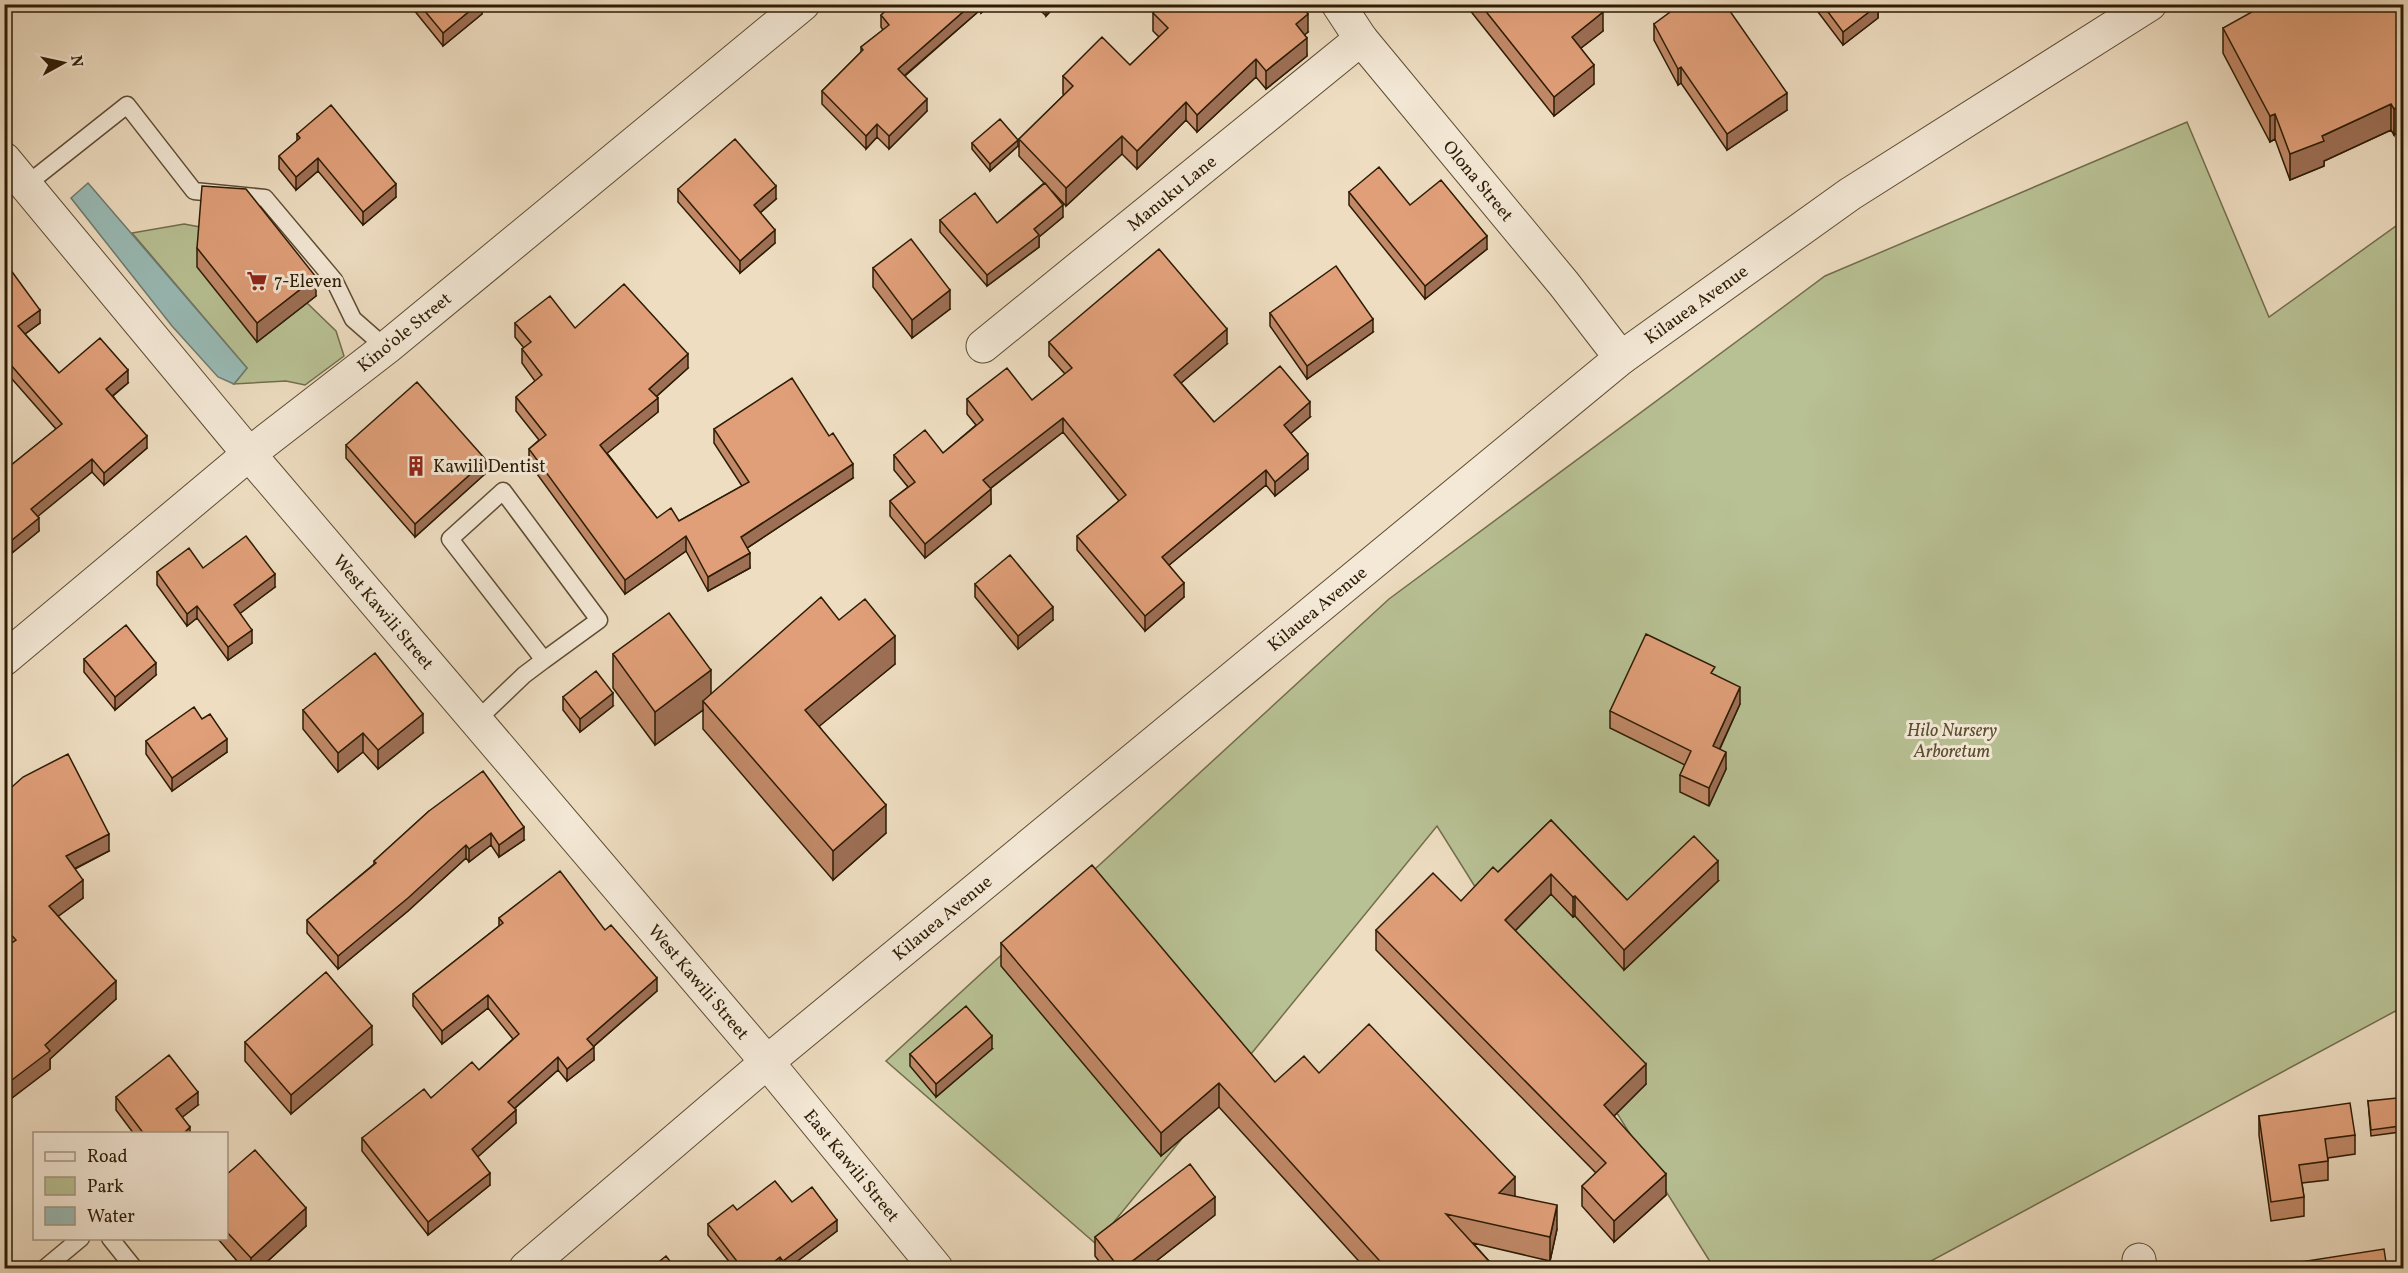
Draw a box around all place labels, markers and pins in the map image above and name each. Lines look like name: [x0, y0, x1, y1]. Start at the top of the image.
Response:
supermarket icon: 7-Eleven: [245, 269, 269, 293]
place label: 7-Eleven: [274, 270, 342, 295]
building icon: Kawili Dentist: [404, 454, 428, 478]
place label: Kawili Dentist: [433, 455, 546, 480]

